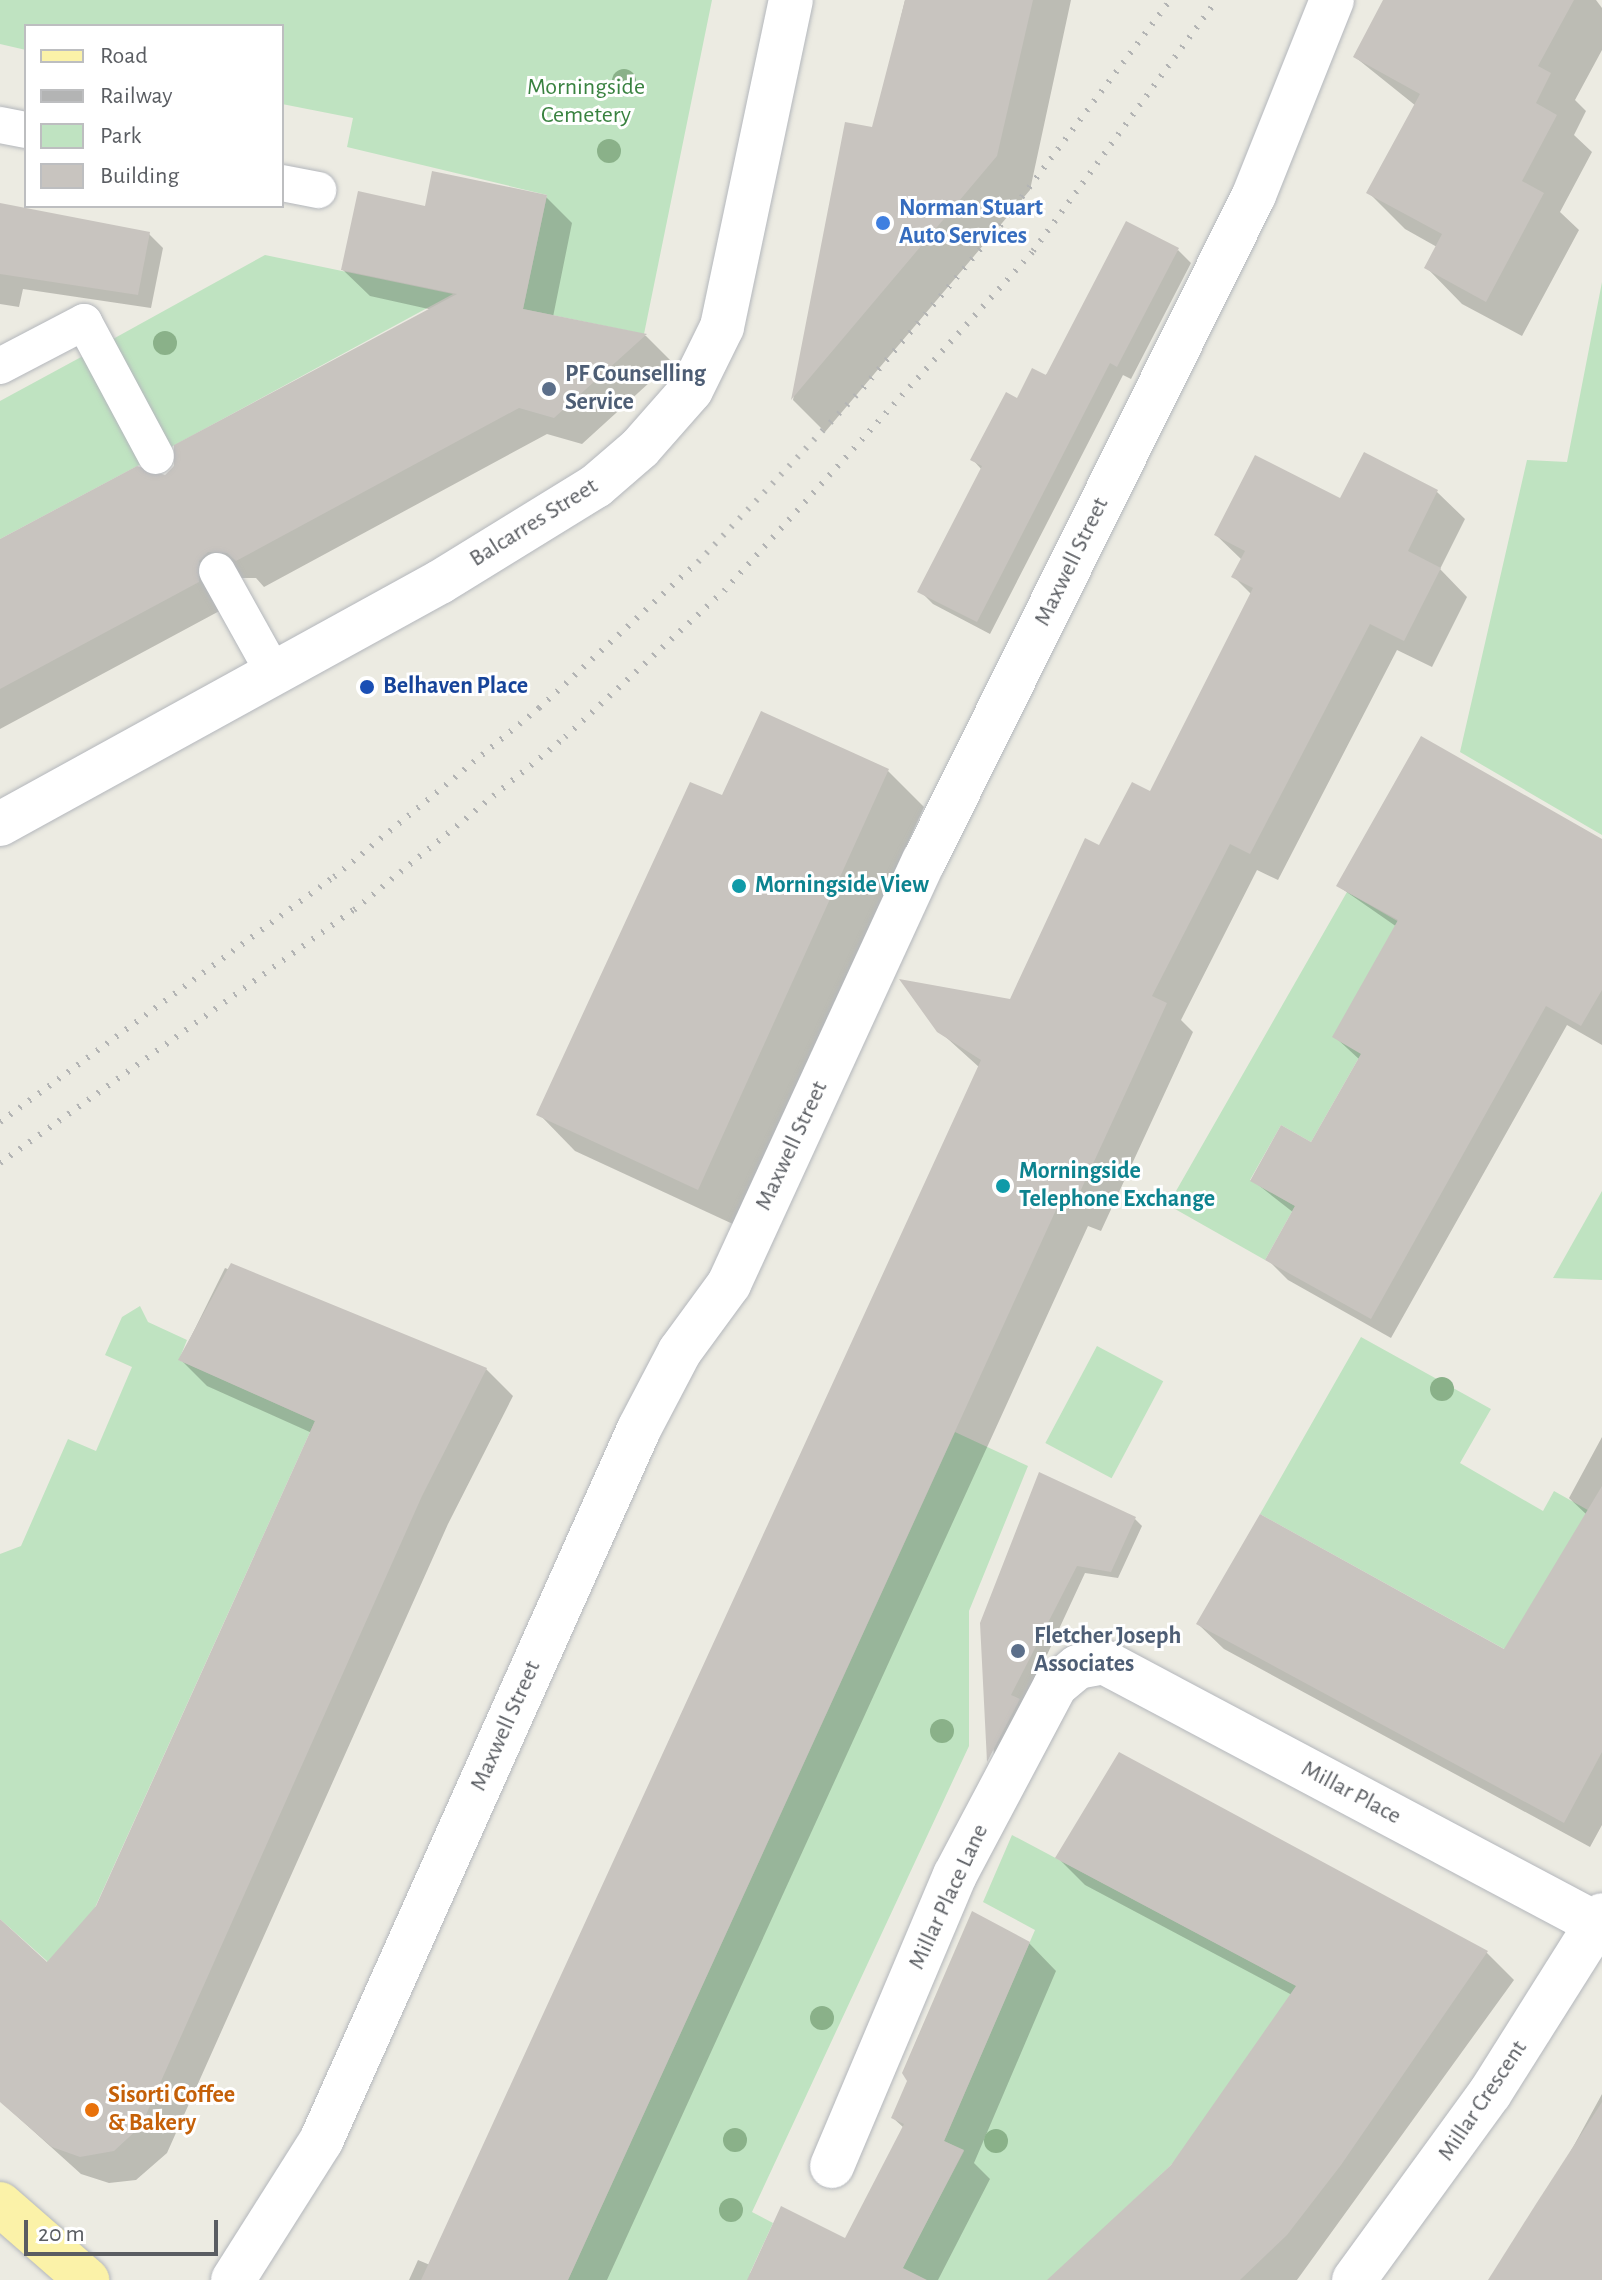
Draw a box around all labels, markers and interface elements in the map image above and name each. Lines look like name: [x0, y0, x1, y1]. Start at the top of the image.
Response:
legend: [24, 24, 284, 208]
text: Road: [100, 44, 148, 68]
park label: Morningside Cemetery: [527, 74, 645, 130]
text: Railway: [100, 84, 172, 108]
text: Park: [100, 124, 141, 148]
text: Building: [100, 164, 179, 188]
place label: Norman Stuart Auto Services: [899, 195, 1043, 251]
marker: Norman Stuart Auto Services: [874, 214, 892, 232]
place label: PF Counselling Service: [565, 361, 706, 417]
marker: PF Counselling Service: [540, 380, 558, 398]
street label: Balcarres Street: [465, 472, 603, 574]
street label: Maxwell Street: [1028, 493, 1116, 631]
place label: Belhaven Place: [383, 673, 528, 701]
marker: Belhaven Place: [358, 678, 376, 696]
place label: Morningside View: [755, 872, 929, 900]
marker: Morningside View: [730, 877, 748, 895]
street label: Maxwell Street: [749, 1077, 835, 1215]
place label: Morningside Telephone Exchange: [1019, 1158, 1215, 1214]
marker: Morningside Telephone Exchange: [994, 1177, 1012, 1195]
place label: Fletcher Joseph Associates: [1034, 1623, 1181, 1679]
marker: Fletcher Joseph Associates: [1009, 1642, 1027, 1660]
street label: Maxwell Street: [464, 1656, 548, 1796]
street label: Millar Place: [1296, 1755, 1406, 1831]
street label: Millar Place Lane: [903, 1820, 995, 1974]
street label: Millar Crescent: [1432, 2035, 1534, 2167]
place label: Sisorti Coffee & Bakery: [108, 2082, 235, 2138]
marker: Sisorti Coffee & Bakery: [83, 2101, 101, 2119]
scale bar: [28, 2204, 222, 2254]
text: 20 m: [38, 2222, 85, 2246]

